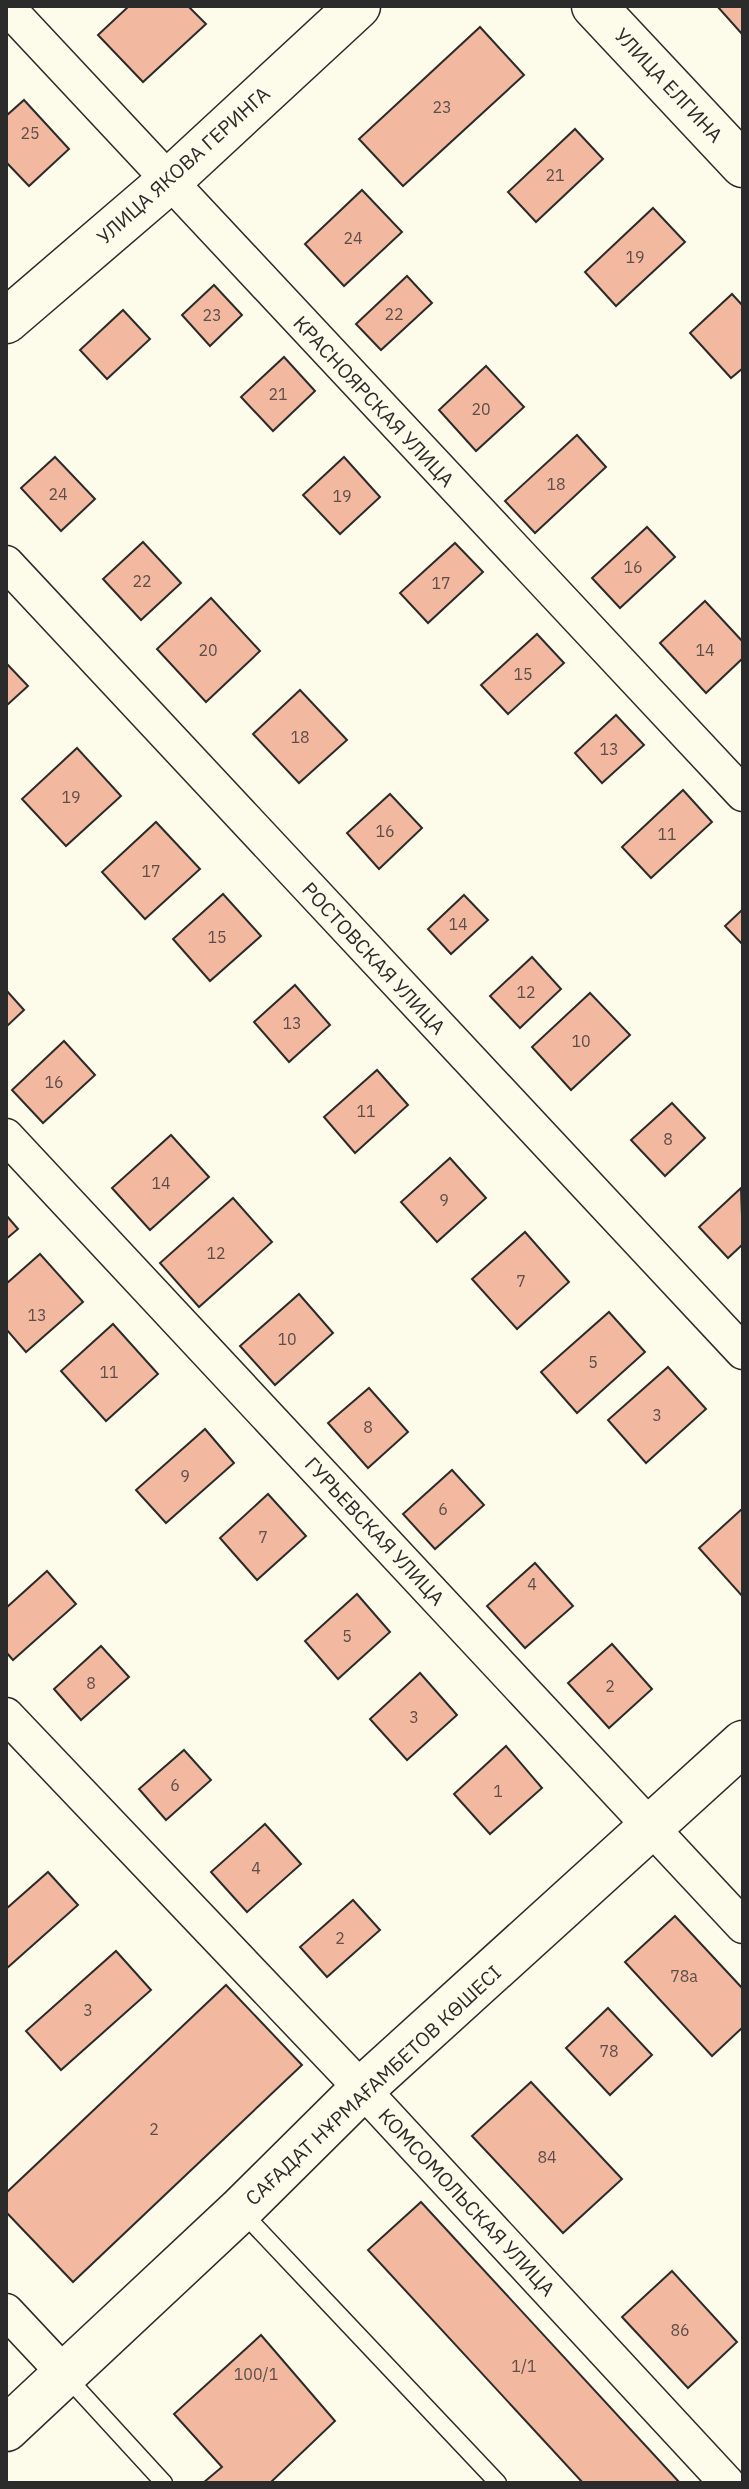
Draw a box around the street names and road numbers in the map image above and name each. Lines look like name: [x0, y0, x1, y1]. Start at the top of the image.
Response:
street label: УЛИЦА ЕЛГИНА: [609, 22, 729, 148]
street label: УЛИЦА ЯКОВА ГЕРИНГА: [91, 80, 275, 250]
street label: КРАСНОЯРСКАЯ УЛИЦА: [287, 310, 461, 493]
street label: РОСТОВСКАЯ УЛИЦА: [296, 876, 452, 1040]
street label: ГУРЬЕВСКАЯ УЛИЦА: [299, 1451, 451, 1611]
street label: САҒАДАТ НҰРМАҒАМБЕТОВ КӨШЕСІ: [239, 1959, 507, 2211]
street label: КОМСОМОЛЬСКАЯ УЛИЦА: [373, 2102, 561, 2302]

